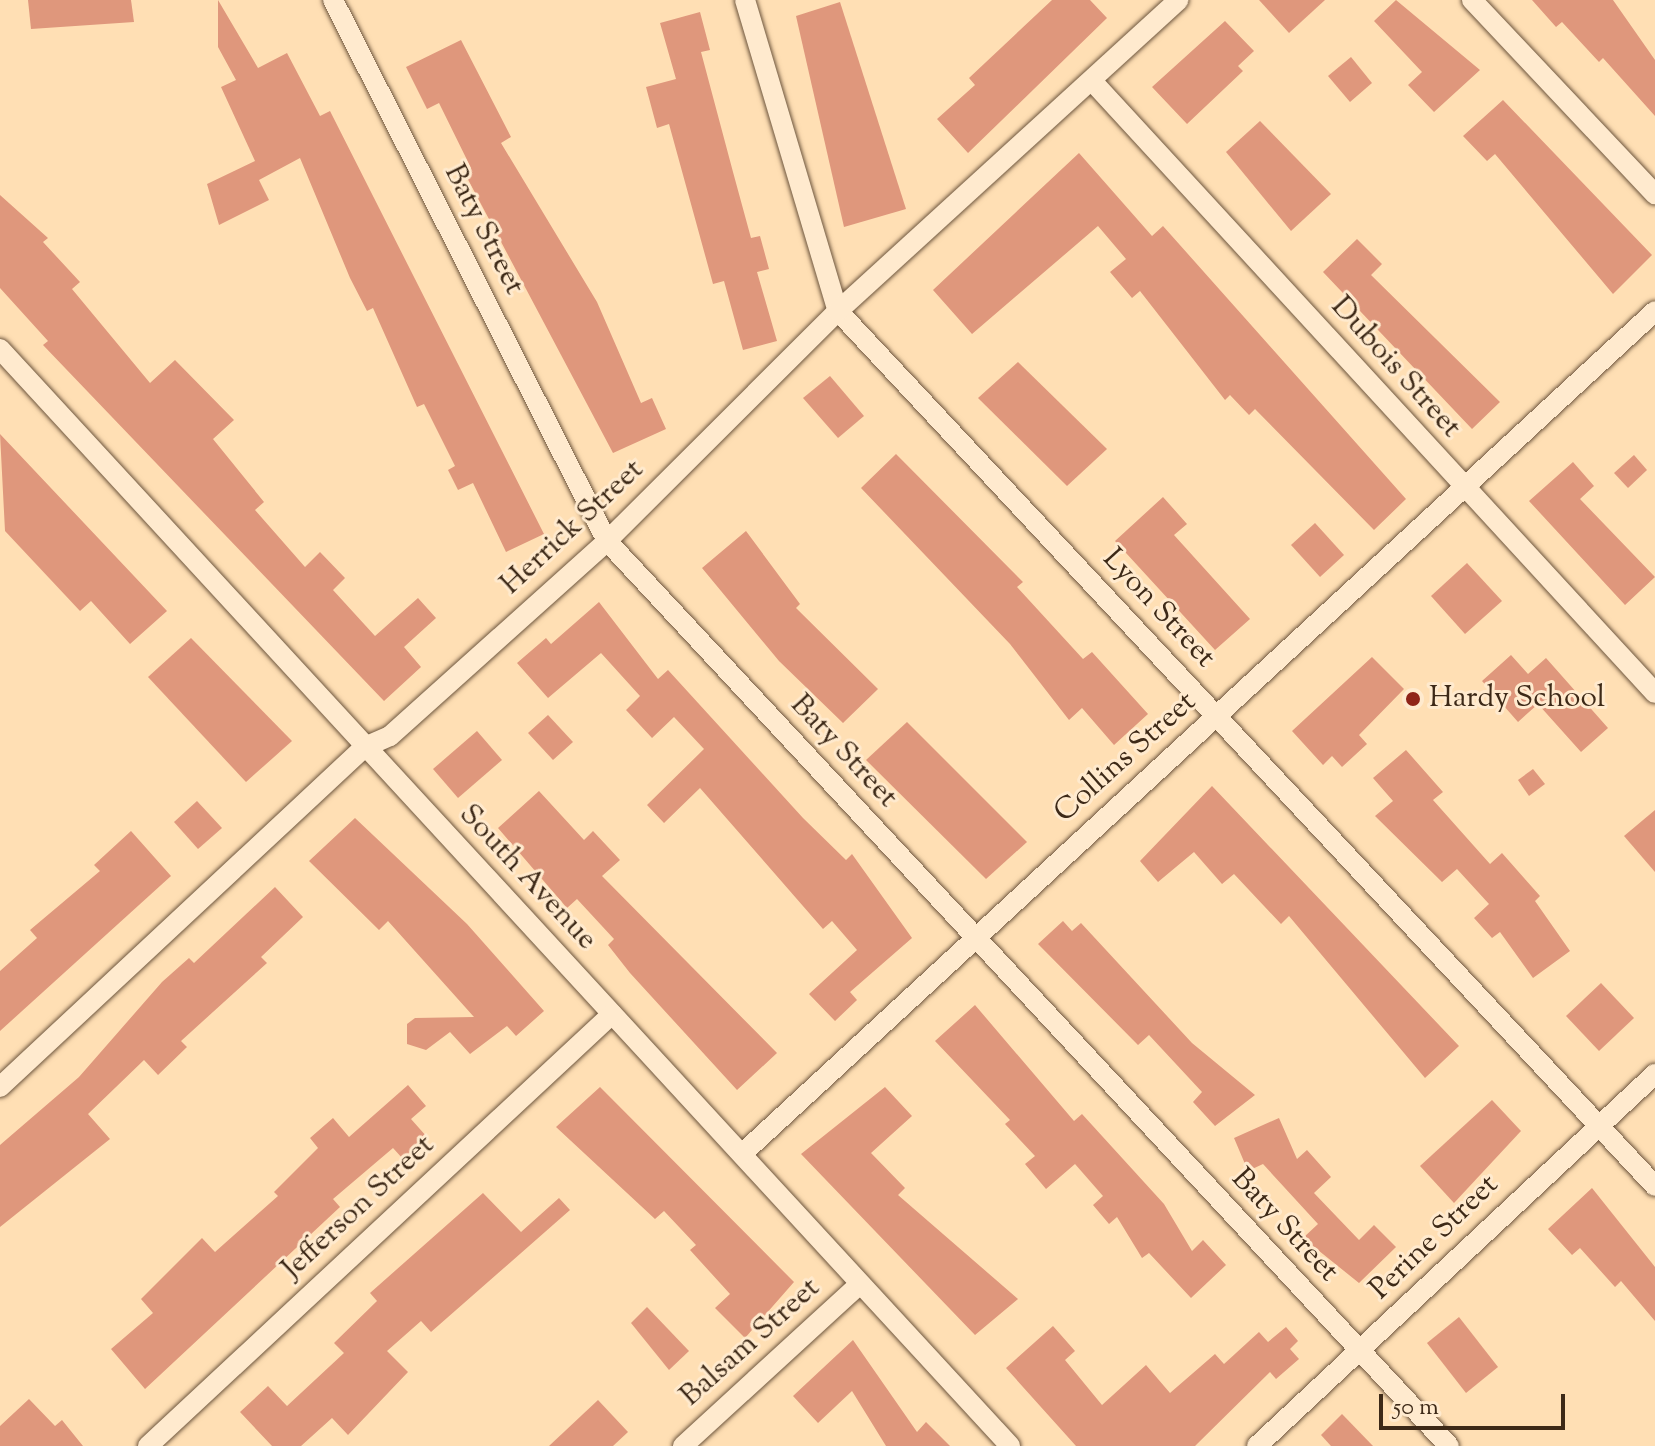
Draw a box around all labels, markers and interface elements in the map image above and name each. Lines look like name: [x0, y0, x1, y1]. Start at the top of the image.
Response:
street label: Baty Street: [435, 159, 531, 301]
street label: Dubois Street: [1322, 290, 1468, 446]
street label: Herrick Street: [494, 453, 652, 603]
street label: Lyon Street: [1094, 542, 1222, 676]
place label: Hardy School: [1429, 681, 1605, 717]
street label: Collins Street: [1048, 685, 1204, 831]
street label: Baty Street: [782, 688, 904, 816]
marker: Hardy School: [1404, 690, 1422, 708]
street label: South Avenue: [450, 798, 604, 958]
street label: Jefferson Street: [275, 1128, 443, 1288]
street label: Baty Street: [1223, 1162, 1345, 1290]
street label: Perine Street: [1363, 1168, 1507, 1308]
street label: Balsam Street: [674, 1271, 828, 1415]
scale bar: [1383, 1378, 1569, 1428]
text: 50 m: [1393, 1391, 1439, 1425]

